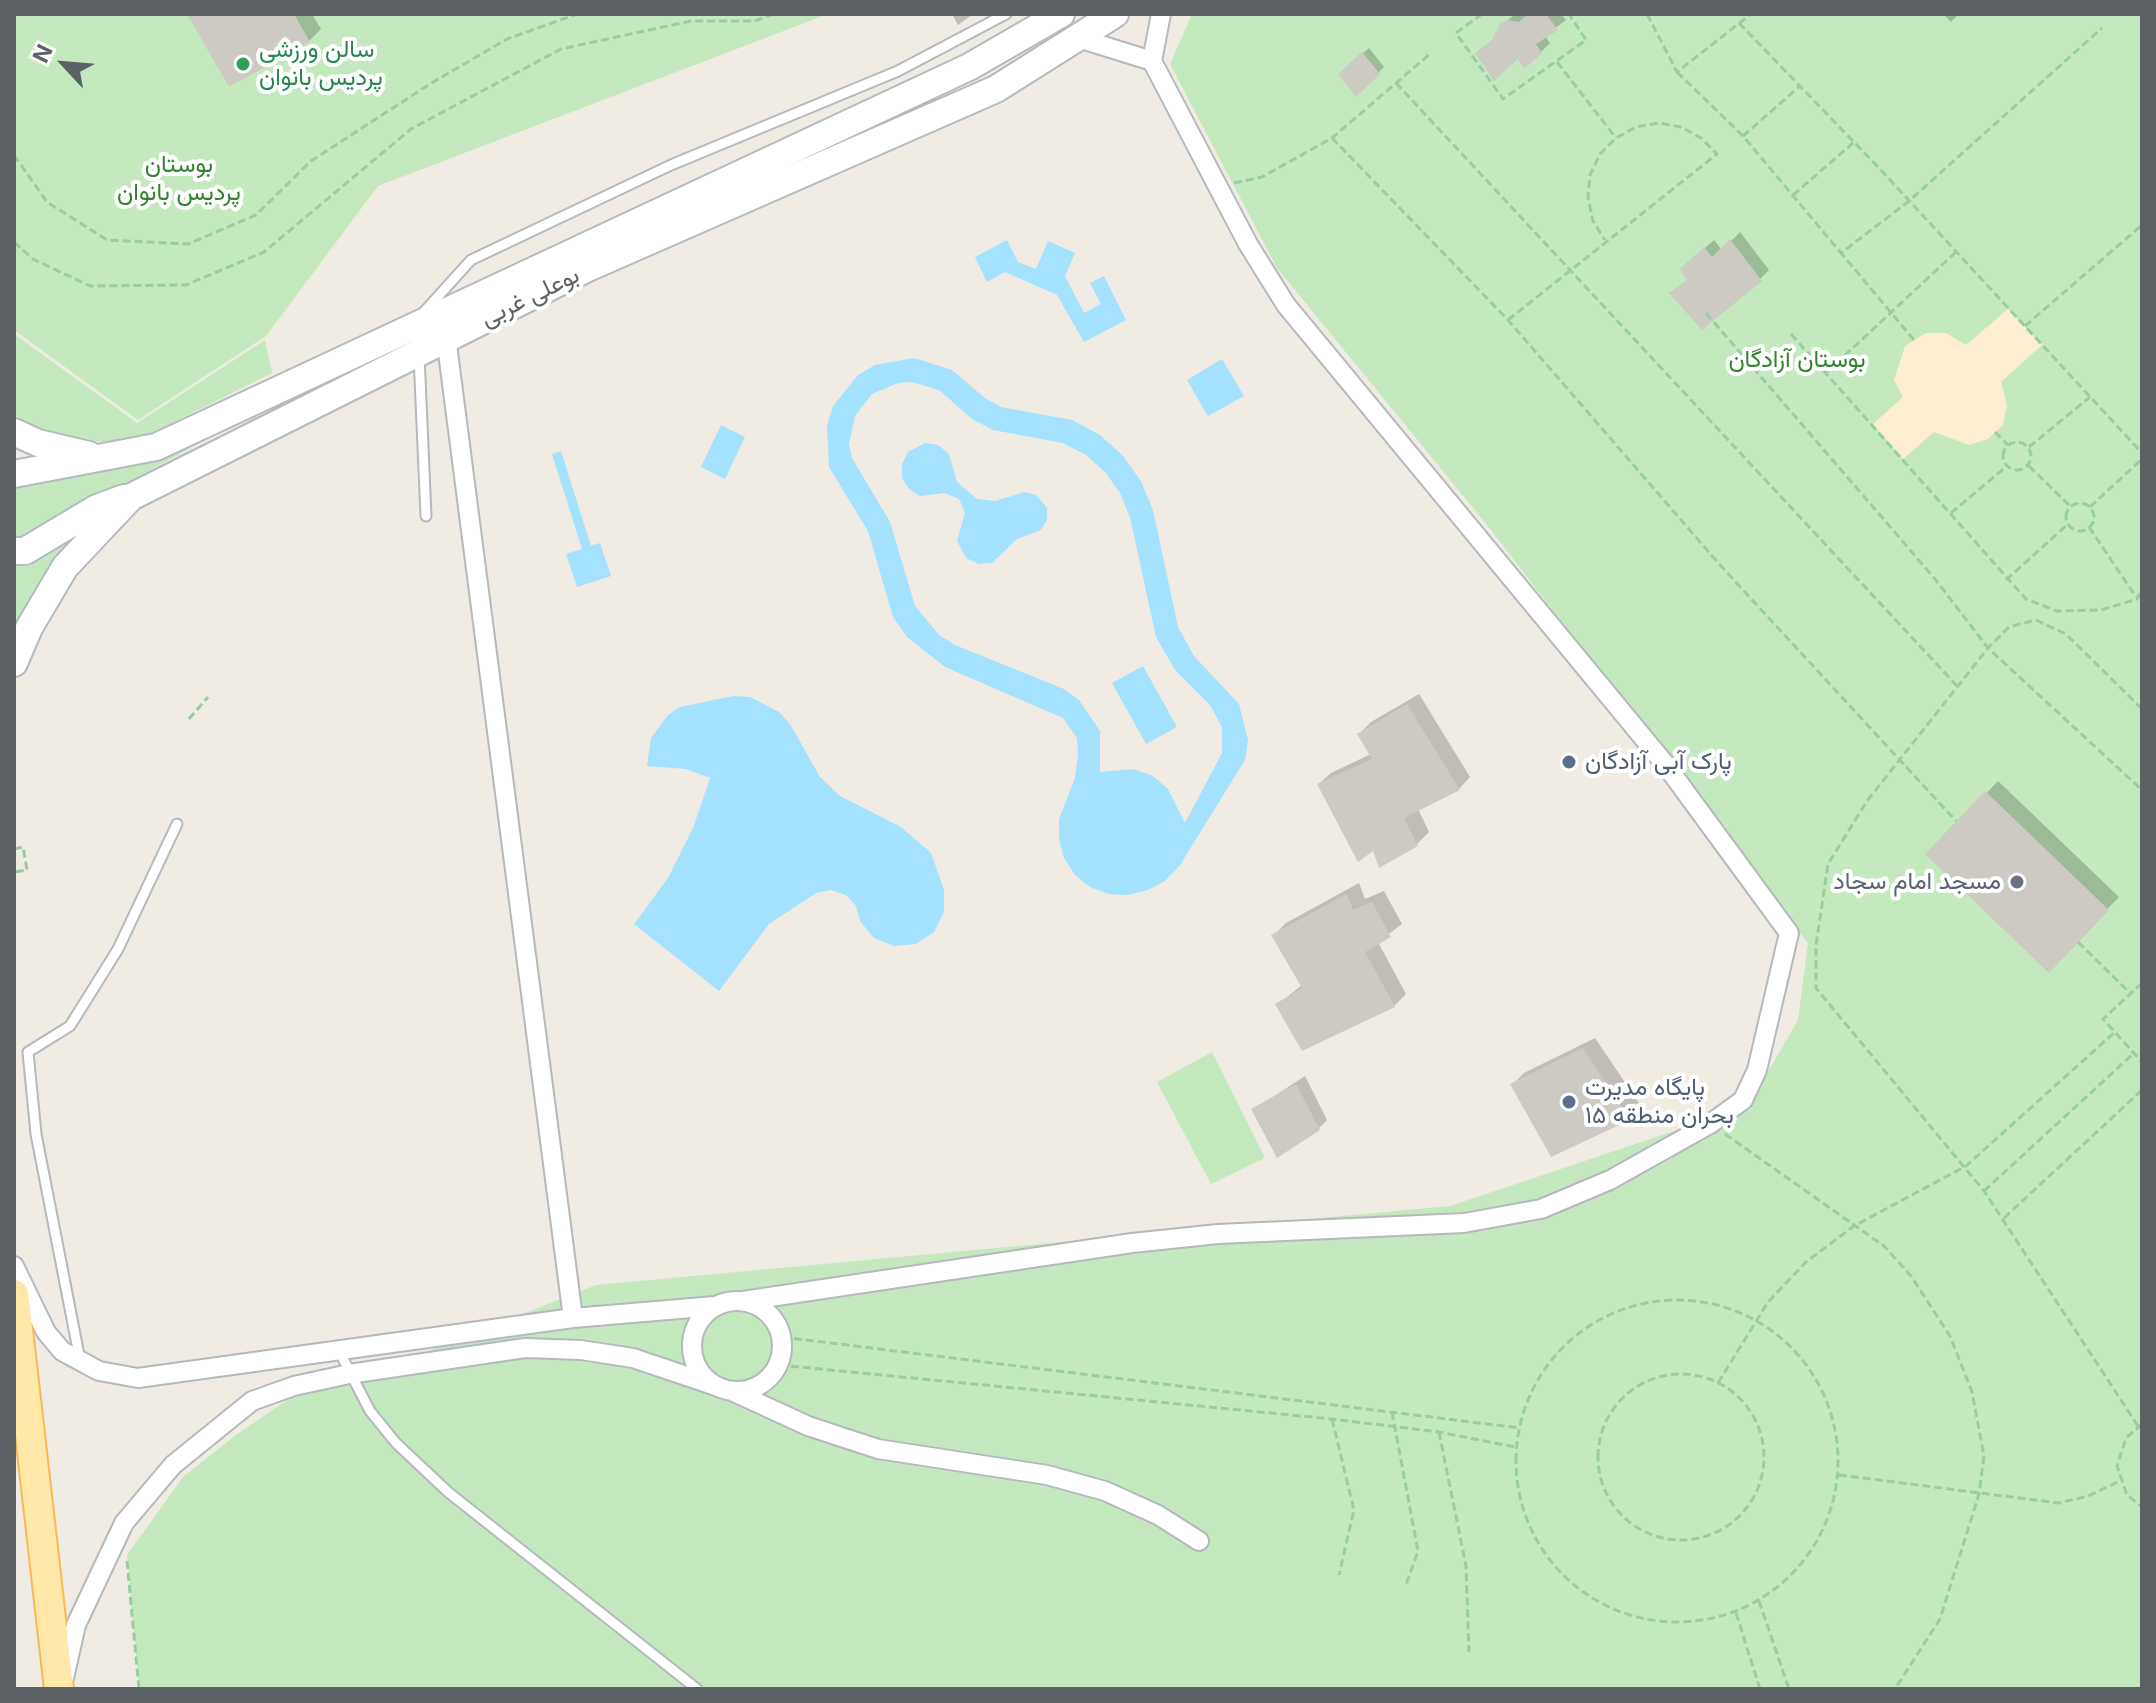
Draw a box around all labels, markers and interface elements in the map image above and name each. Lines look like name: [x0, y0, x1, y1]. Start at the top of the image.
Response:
north arrow: [24, 24, 104, 104]
place label: سالن ورزشی پردیس بانوان: [259, 36, 383, 92]
text: N: [27, 40, 58, 67]
marker: سالن ورزشی پردیس بانوان: [234, 55, 252, 73]
park label: بوستان پردیس بانوان: [117, 151, 241, 207]
street label: بوعلی غربی: [476, 261, 584, 333]
park label: بوستان آزادگان: [1728, 346, 1866, 374]
place label: پارک آبی آزادگان: [1585, 748, 1732, 776]
marker: پارک آبی آزادگان: [1560, 753, 1578, 771]
place label: مسجد امام سجاد: [1833, 868, 2001, 896]
marker: مسجد امام سجاد: [2008, 873, 2026, 891]
place label: پایگاه مدیرت بحران منطقه ۱۵: [1585, 1074, 1734, 1130]
marker: پایگاه مدیرت بحران منطقه ۱۵: [1560, 1093, 1578, 1111]

